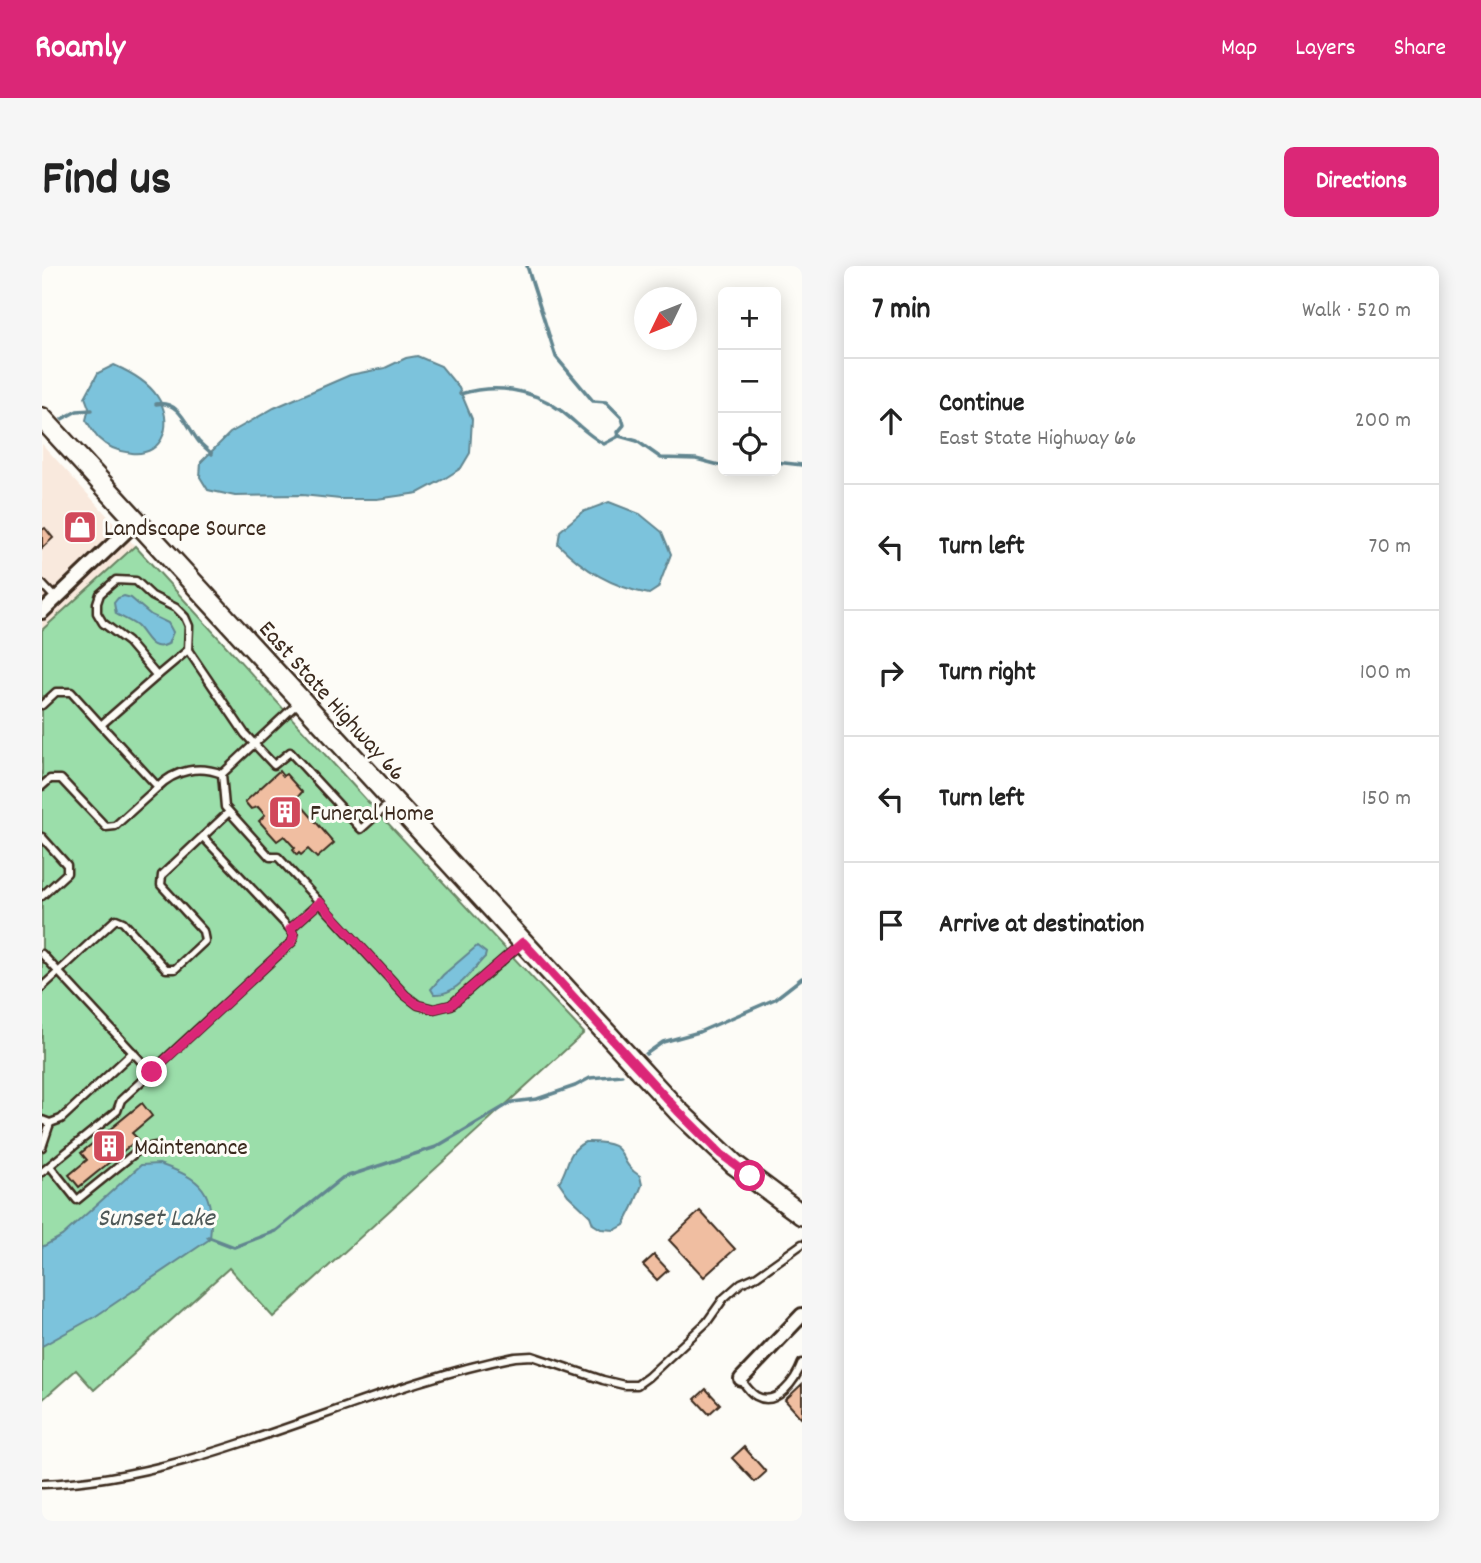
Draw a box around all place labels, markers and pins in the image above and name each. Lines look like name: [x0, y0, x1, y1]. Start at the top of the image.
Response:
shop icon: Landscape Source: [61, 508, 99, 546]
place label: Landscape Source: [104, 513, 266, 547]
building icon: Funeral Home: [266, 793, 304, 831]
place label: Funeral Home: [310, 798, 434, 832]
building icon: Maintenance: [90, 1127, 128, 1165]
place label: Maintenance: [134, 1132, 248, 1166]

